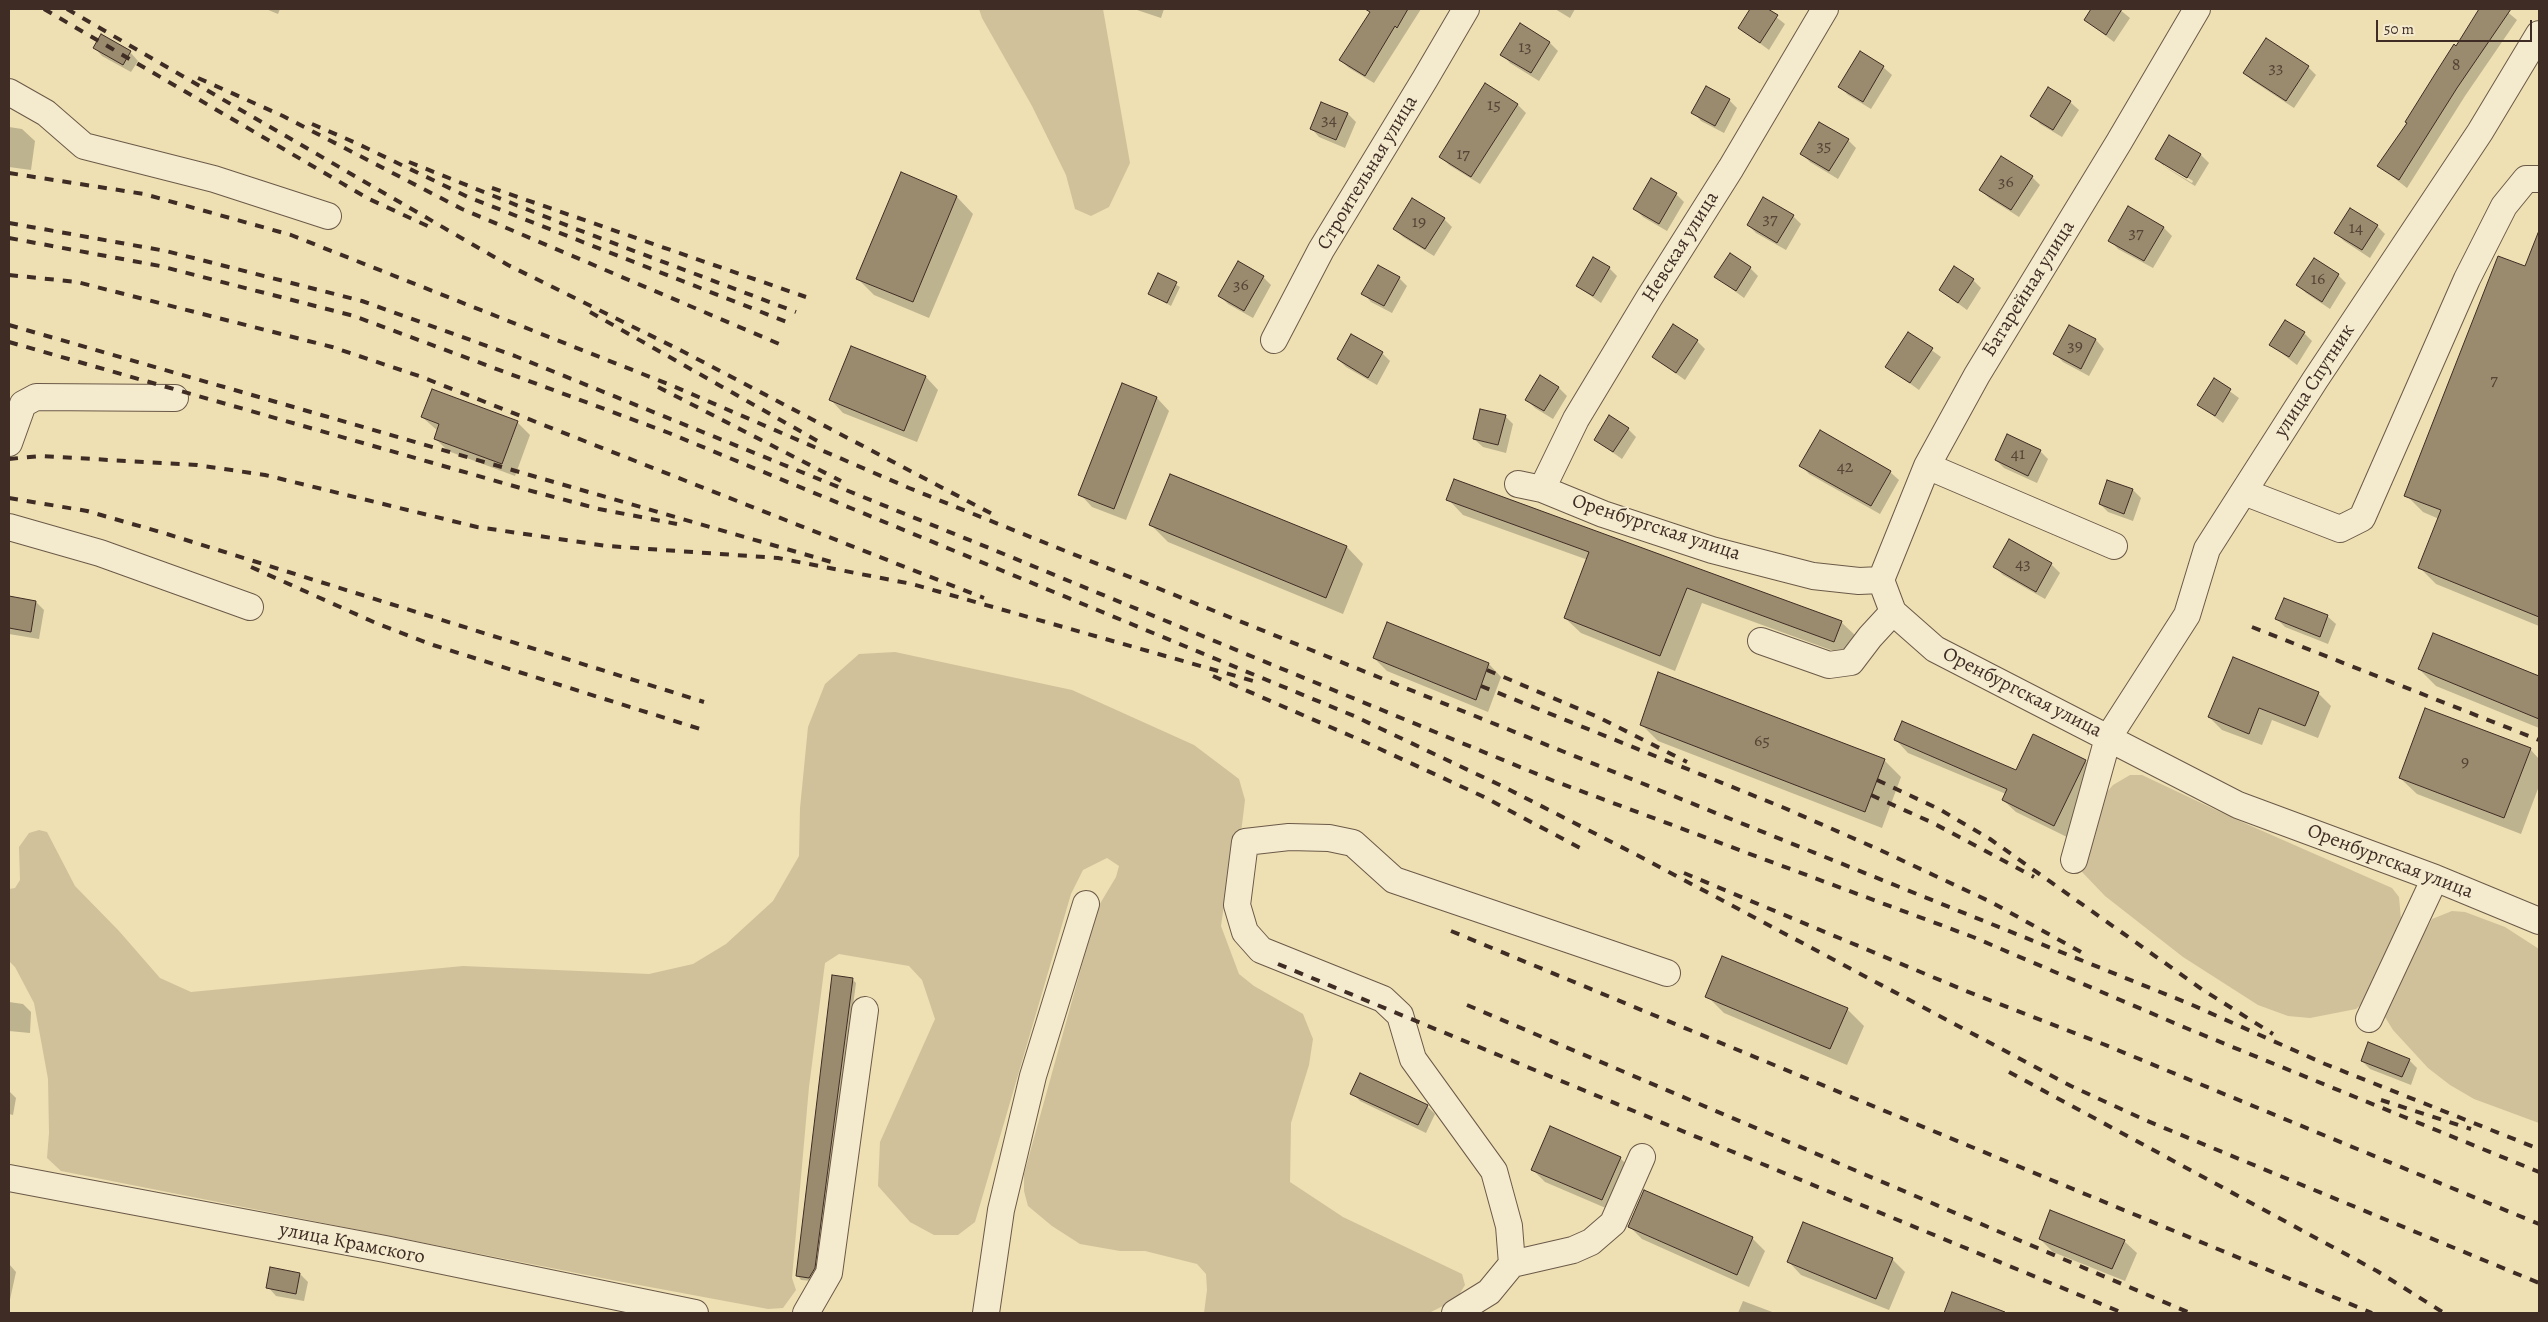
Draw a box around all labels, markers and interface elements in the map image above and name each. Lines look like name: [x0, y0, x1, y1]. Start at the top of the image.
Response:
scale bar: [2378, 10, 2534, 42]
text: 50 m: [2384, 19, 2414, 39]
house number: 13: [1518, 37, 1532, 59]
house number: 8: [2452, 55, 2460, 77]
house number: 33: [2269, 58, 2283, 80]
street label: Строительная улица: [1312, 91, 1424, 255]
house number: 15: [1487, 95, 1501, 117]
house number: 34: [1321, 110, 1337, 132]
house number: 35: [1816, 136, 1832, 158]
house number: 17: [1456, 144, 1470, 166]
house number: 36: [1998, 172, 2014, 194]
street label: Невская улица: [1637, 187, 1725, 307]
house number: 37: [1762, 209, 1778, 231]
house number: 19: [1412, 212, 1426, 234]
street label: Батарейная улица: [1977, 216, 2081, 362]
house number: 14: [2349, 218, 2363, 240]
house number: 37: [2128, 223, 2144, 245]
house number: 16: [2311, 269, 2325, 291]
house number: 36: [1233, 275, 1249, 297]
street label: улица Спутник: [2269, 320, 2361, 442]
house number: 39: [2067, 336, 2083, 358]
house number: 7: [2490, 370, 2498, 392]
house number: 41: [2011, 444, 2025, 466]
house number: 42: [1837, 457, 1853, 479]
street label: Оренбургская улица: [1569, 489, 1743, 567]
house number: 43: [2015, 554, 2031, 576]
street label: Оренбургская улица: [1938, 642, 2106, 744]
house number: 65: [1754, 731, 1770, 753]
house number: 9: [2461, 752, 2469, 774]
street label: Оренбургская улица: [2304, 819, 2476, 905]
street label: улица Крамского: [277, 1218, 427, 1270]

